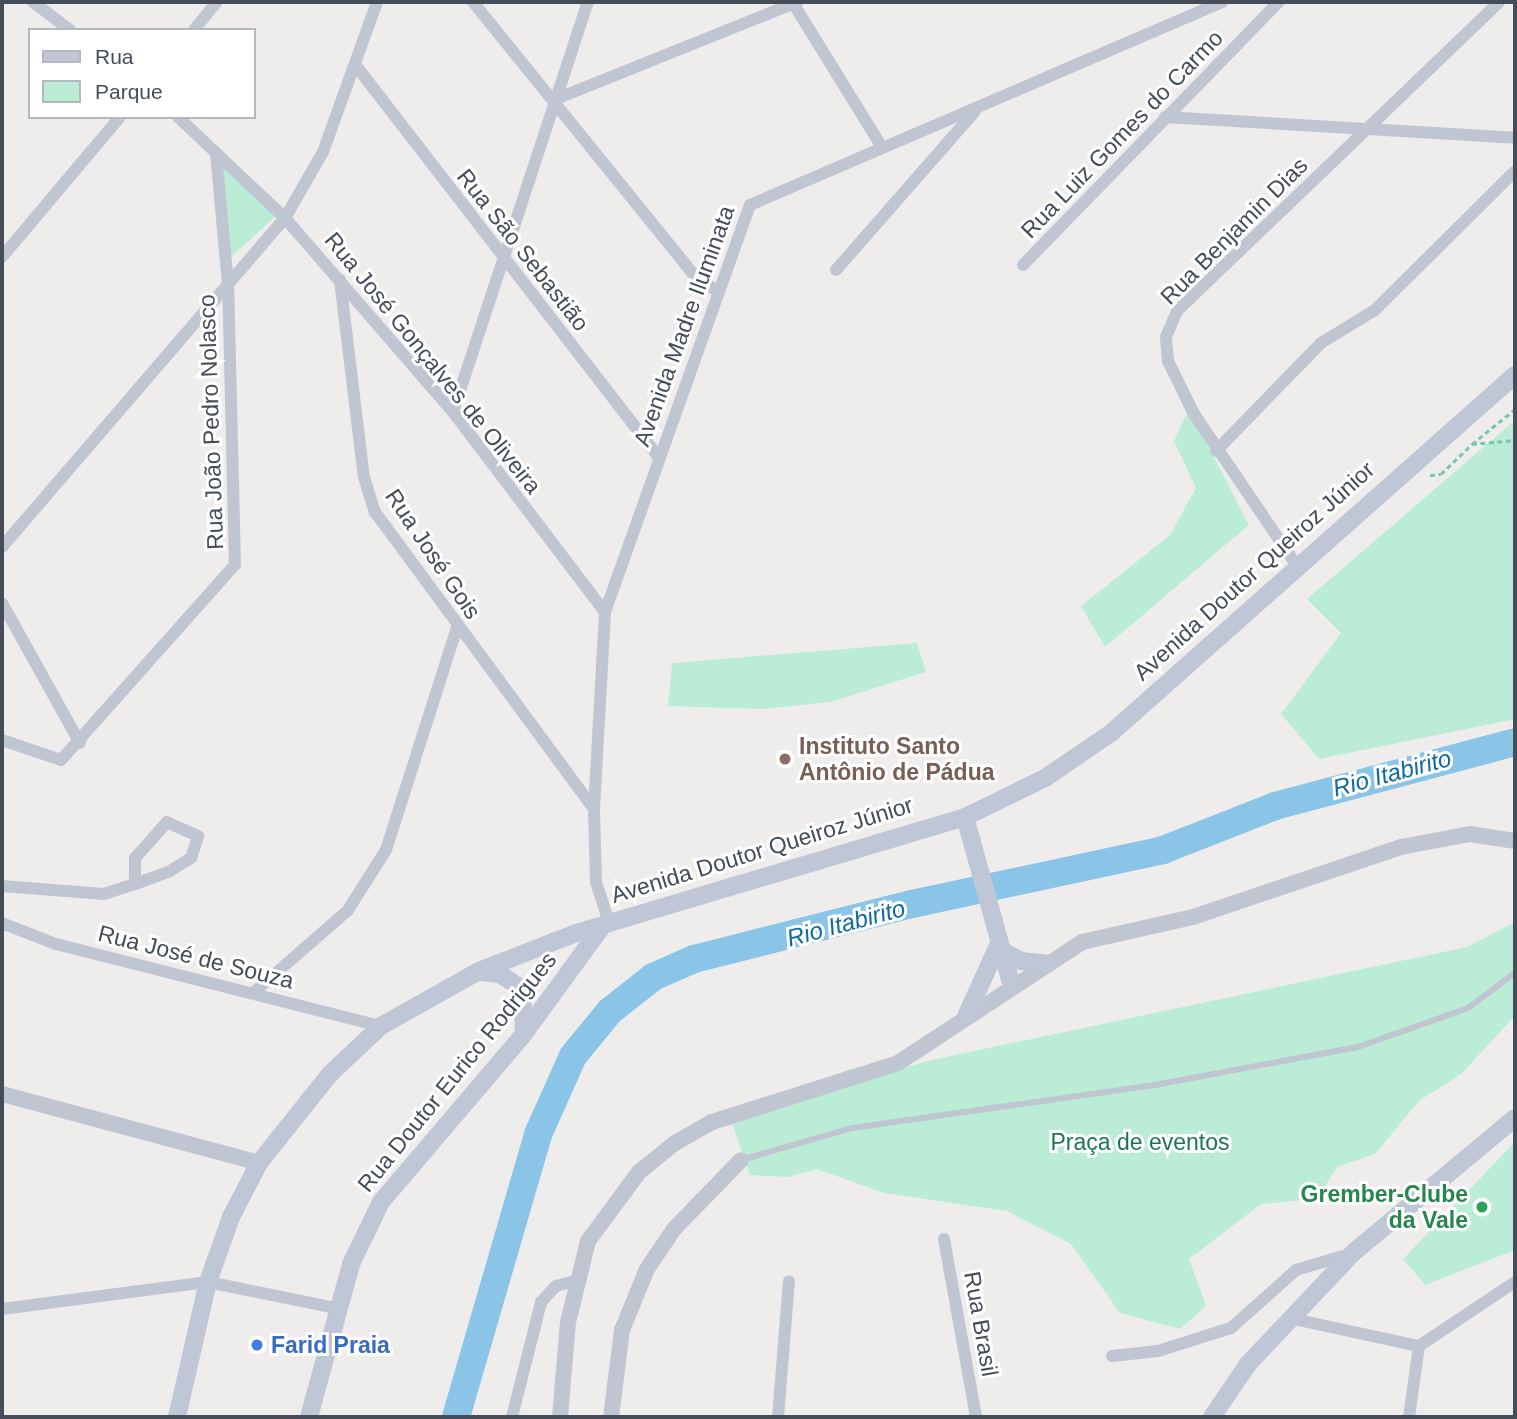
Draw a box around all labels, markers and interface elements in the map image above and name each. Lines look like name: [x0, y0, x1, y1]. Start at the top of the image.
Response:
street label: Rua Luiz Gomes do Carmo: [1015, 24, 1229, 244]
legend: [28, 28, 256, 119]
text: Rua: [95, 45, 134, 68]
text: Parque: [95, 80, 163, 103]
street label: Rua Benjamin Dias: [1155, 152, 1313, 310]
street label: Rua São Sebastião: [451, 163, 595, 337]
street label: Avenida Madre Iluminata: [628, 202, 740, 450]
street label: Rua José Gonçalves de Oliveira: [319, 227, 547, 499]
street label: Rua João Pedro Nolasco: [193, 294, 229, 550]
street label: Avenida Doutor Queiroz Júnior: [1128, 456, 1380, 686]
street label: Rua José Gois: [379, 484, 487, 624]
place label: Instituto Santo Antônio de Pádua: [799, 732, 994, 786]
water label: Rio Itabirito: [1330, 743, 1454, 803]
marker: Instituto Santo Antônio de Pádua: [777, 751, 793, 767]
street label: Avenida Doutor Queiroz Júnior: [608, 791, 916, 909]
water label: Rio Itabirito: [784, 893, 908, 953]
street label: Rua José de Souza: [95, 919, 297, 995]
street label: Rua Doutor Eurico Rodrigues: [352, 947, 562, 1197]
park label: Praça de eventos: [1050, 1128, 1230, 1156]
place label: Grember-Clube da Vale: [1301, 1180, 1468, 1234]
marker: Grember-Clube da Vale: [1474, 1199, 1490, 1215]
street label: Rua Brasil: [958, 1269, 1004, 1379]
place label: Farid Praia: [271, 1331, 390, 1359]
marker: Farid Praia: [249, 1337, 265, 1353]

